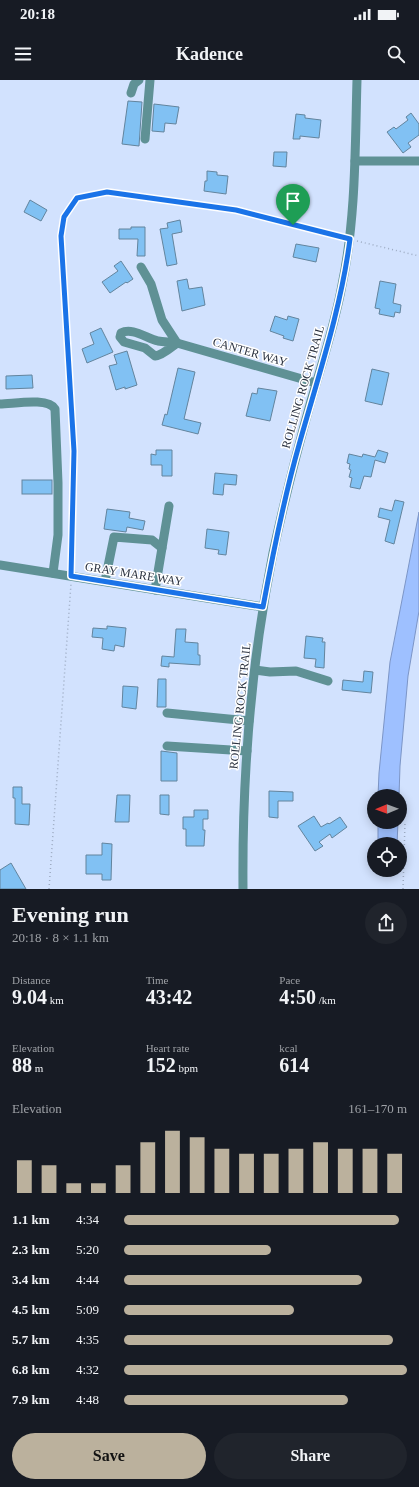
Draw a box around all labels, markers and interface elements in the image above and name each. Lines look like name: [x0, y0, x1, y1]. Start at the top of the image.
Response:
text: 20:18: [20, 6, 55, 22]
icon: menu: [12, 43, 34, 65]
icon: search: [385, 43, 407, 65]
text: Kadence: [176, 44, 243, 64]
pin: [276, 184, 310, 225]
icon: arrive: [282, 190, 304, 212]
street label: ROLLING ROCK TRAIL: [279, 324, 327, 450]
street label: CANTER WAY: [211, 335, 289, 369]
street label: GRAY MARE WAY: [84, 559, 184, 589]
street label: ROLLING ROCK TRAIL: [226, 642, 254, 770]
north arrow: [367, 789, 407, 829]
map controls: [367, 789, 407, 877]
button: locate: [367, 837, 407, 877]
text: Evening run: [12, 902, 129, 927]
button: share: [365, 902, 407, 944]
text: 20:18 · 8 × 1.1 km: [12, 930, 109, 945]
text: Distance: [12, 974, 50, 986]
text: Time: [146, 974, 168, 986]
text: Pace: [279, 974, 300, 986]
text: 9.04: [12, 986, 47, 1008]
text: 43:42: [146, 986, 192, 1008]
text: 4:50: [279, 986, 316, 1008]
text: km: [47, 994, 64, 1006]
text: /km: [316, 994, 336, 1006]
text: Elevation: [12, 1042, 54, 1054]
text: Heart rate: [146, 1042, 189, 1054]
text: kcal: [279, 1042, 298, 1054]
text: 88: [12, 1054, 32, 1076]
text: 152: [146, 1054, 176, 1076]
text: 614: [279, 1054, 309, 1076]
text: m: [32, 1062, 43, 1074]
text: bpm: [176, 1062, 198, 1074]
text: Elevation: [12, 1101, 62, 1116]
text: 161–170 m: [348, 1101, 407, 1116]
text: 1.1 km: [12, 1212, 50, 1227]
text: 4:34: [76, 1212, 99, 1227]
text: 2.3 km: [12, 1242, 50, 1257]
text: 5:20: [76, 1242, 99, 1257]
text: 3.4 km: [12, 1272, 50, 1287]
text: 4:44: [76, 1272, 99, 1287]
text: 4.5 km: [12, 1302, 50, 1317]
text: 5:09: [76, 1302, 99, 1317]
text: 5.7 km: [12, 1332, 50, 1347]
text: 4:35: [76, 1332, 99, 1347]
text: 6.8 km: [12, 1362, 50, 1377]
text: 4:32: [76, 1362, 99, 1377]
text: 7.9 km: [12, 1392, 50, 1407]
text: 4:48: [76, 1392, 99, 1407]
button: Save: [12, 1433, 206, 1479]
button: Share: [214, 1433, 407, 1479]

